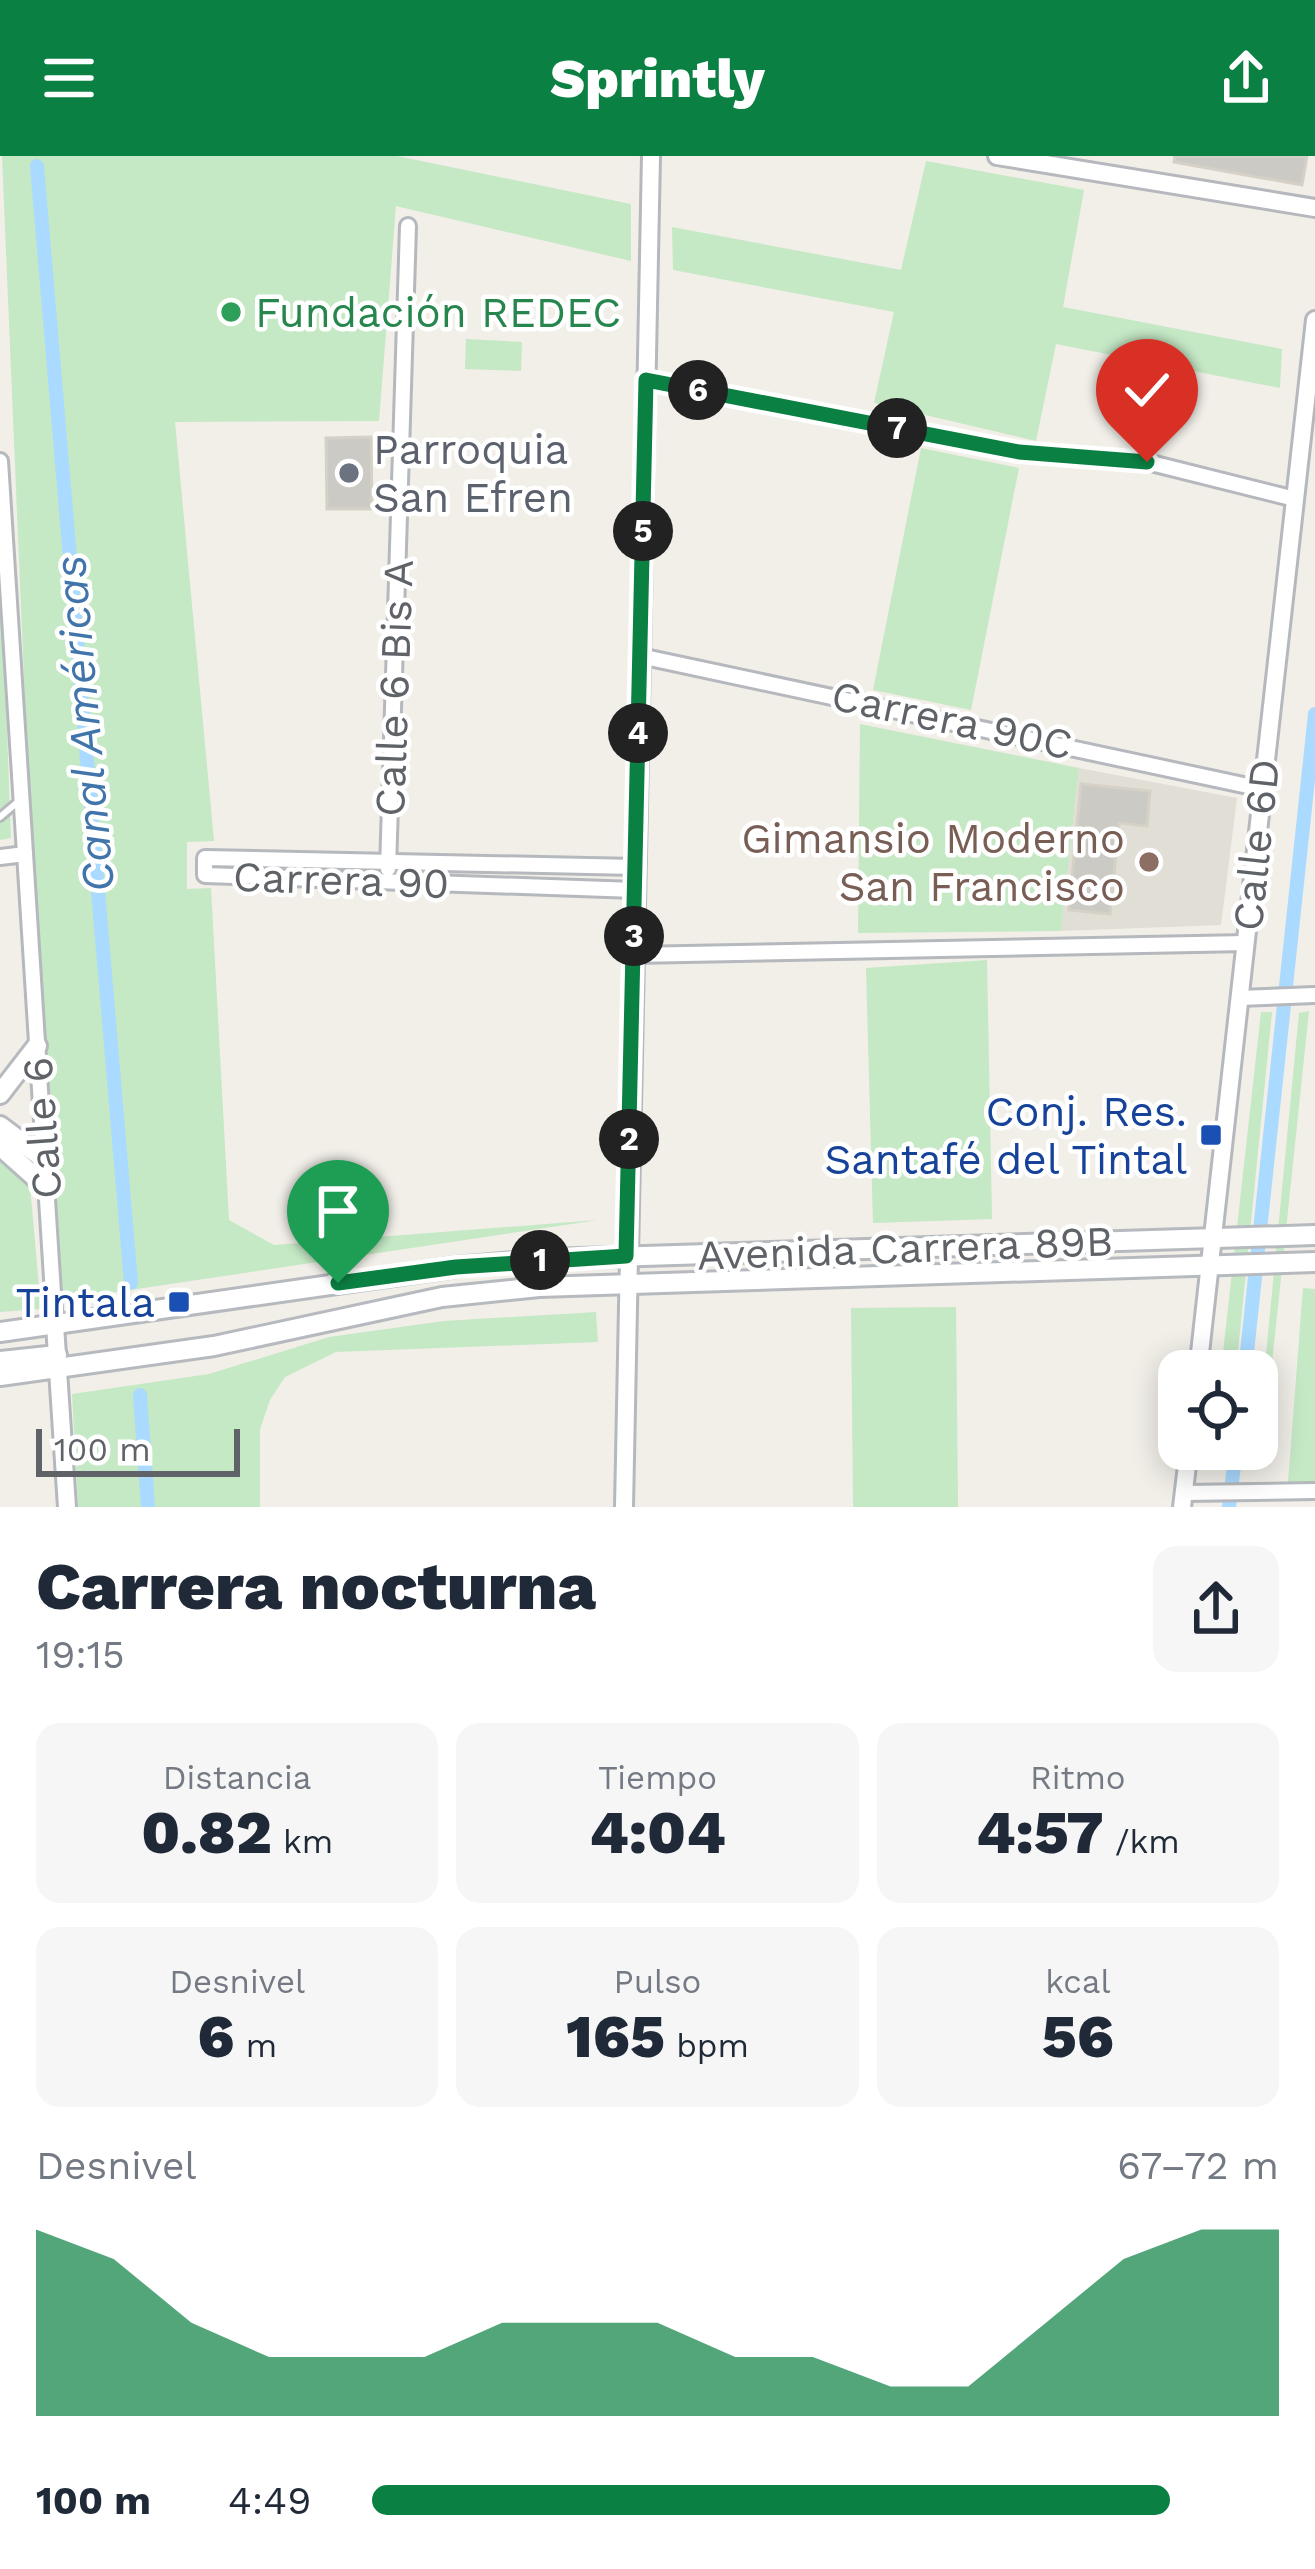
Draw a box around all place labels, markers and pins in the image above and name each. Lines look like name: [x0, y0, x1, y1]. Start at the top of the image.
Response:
place label: Fundación REDEC: [255, 288, 621, 337]
marker: Fundación REDEC: [218, 299, 244, 325]
pin: [1096, 339, 1198, 462]
pin: 6: [668, 360, 728, 420]
pin: 7: [867, 398, 927, 458]
place label: Parroquia San Efren: [373, 425, 573, 522]
marker: Parroquia San Efren: [336, 460, 362, 486]
pin: 5: [613, 501, 673, 561]
pin: 4: [608, 703, 668, 763]
place label: Gimansio Moderno San Francisco: [741, 814, 1125, 911]
marker: Gimansio Moderno San Francisco: [1136, 849, 1162, 875]
pin: 3: [604, 906, 664, 966]
place label: Conj. Res. Santafé del Tintal: [824, 1087, 1187, 1184]
pin: 2: [599, 1109, 659, 1169]
marker: Conj. Res. Santafé del Tintal: [1198, 1122, 1224, 1148]
pin: [287, 1160, 389, 1283]
pin: 1: [510, 1230, 570, 1290]
place label: Tintala: [15, 1278, 155, 1327]
marker: Tintala: [166, 1289, 192, 1315]

